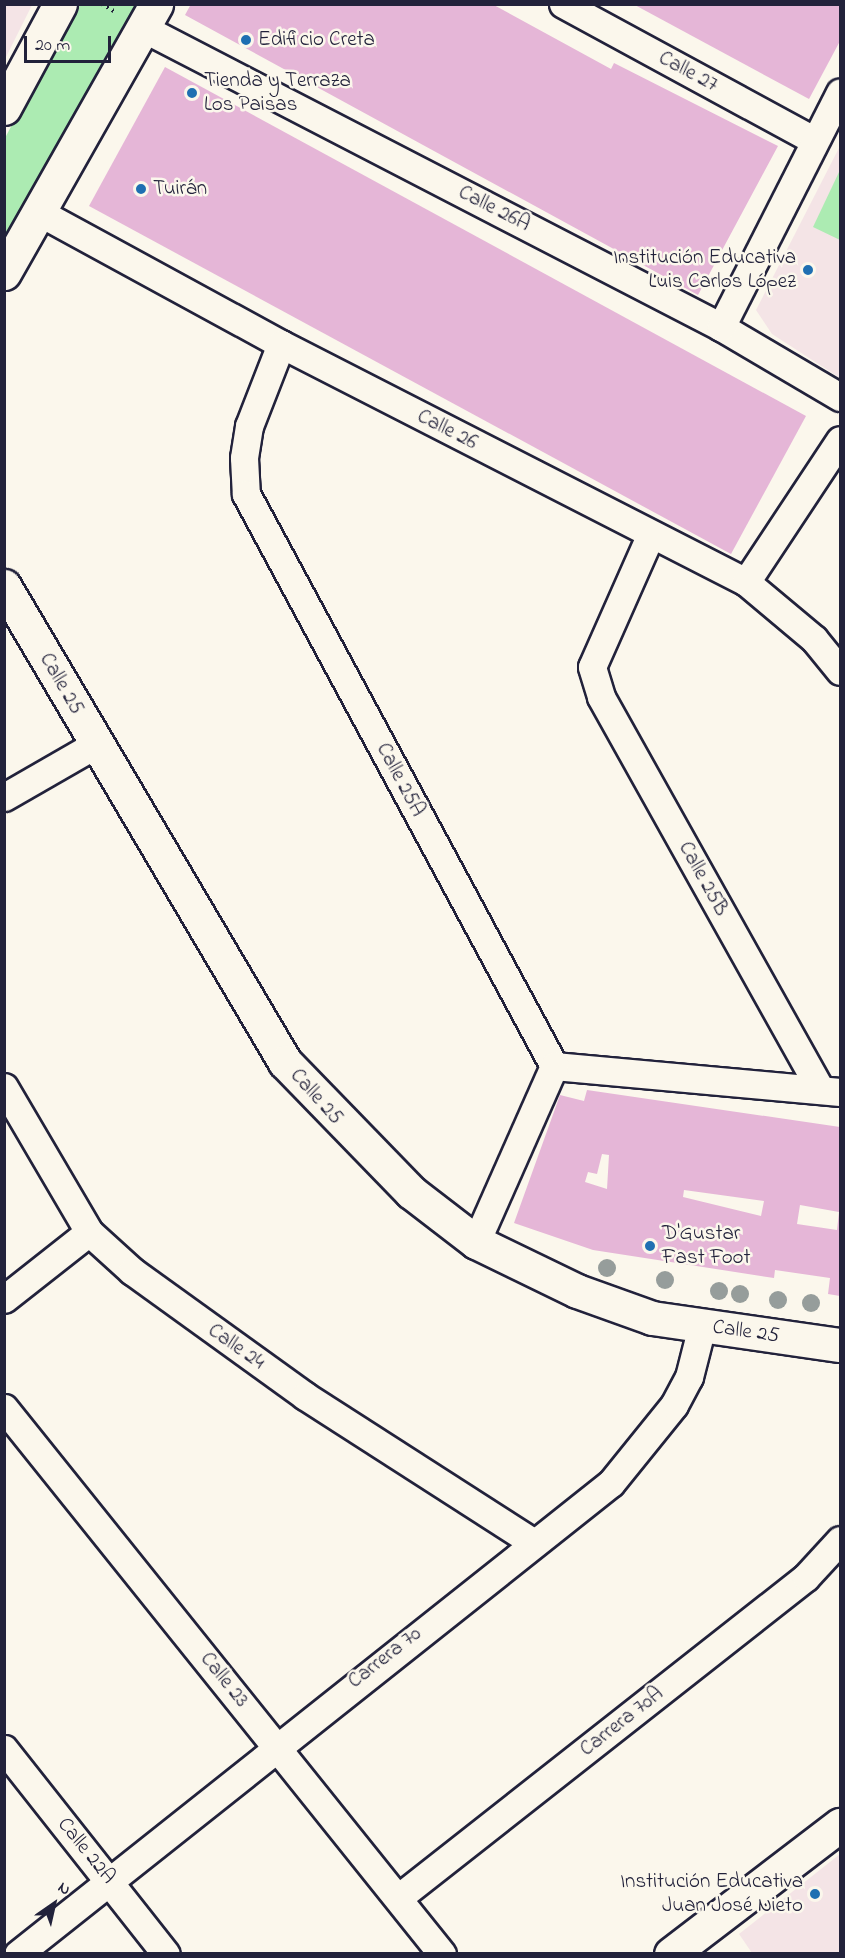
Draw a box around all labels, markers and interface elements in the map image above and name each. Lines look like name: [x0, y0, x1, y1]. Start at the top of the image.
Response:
scale bar: [27, 24, 114, 62]
place label: Edificio Creta: [258, 27, 375, 53]
text: 20 m: [35, 33, 70, 59]
marker: Edificio Creta: [239, 33, 253, 47]
street label: Calle 27: [654, 46, 722, 98]
place label: Tienda y Terraza Los Paisas: [204, 68, 351, 118]
marker: Tienda y Terraza Los Paisas: [185, 86, 199, 100]
place label: Tuirán: [153, 176, 207, 202]
street label: Calle 26A: [454, 180, 534, 238]
marker: Tuirán: [134, 182, 148, 196]
place label: Institución Educativa Luis Carlos López: [613, 245, 796, 295]
marker: Institución Educativa Luis Carlos López: [801, 263, 815, 277]
street label: Calle 26: [413, 404, 481, 456]
street label: Calle 25: [33, 649, 89, 719]
street label: Calle 25A: [370, 739, 430, 821]
street label: Calle 25B: [672, 837, 734, 921]
street label: Calle 25: [284, 1064, 348, 1130]
place label: D'Gustar Fast Foot: [662, 1221, 751, 1271]
marker: D'Gustar Fast Foot: [643, 1239, 657, 1253]
street label: Calle 25: [711, 1315, 781, 1349]
street label: Calle 24: [203, 1318, 269, 1376]
street label: Carrera 70: [343, 1622, 427, 1694]
street label: Calle 23: [194, 1647, 254, 1713]
street label: Carrera 70A: [575, 1682, 669, 1762]
street label: Calle 22A: [52, 1813, 120, 1889]
place label: Institución Educativa Juan José Nieto: [620, 1869, 803, 1919]
north arrow: [24, 1874, 84, 1934]
text: N: [53, 1876, 75, 1902]
marker: Institución Educativa Juan José Nieto: [808, 1887, 822, 1901]

